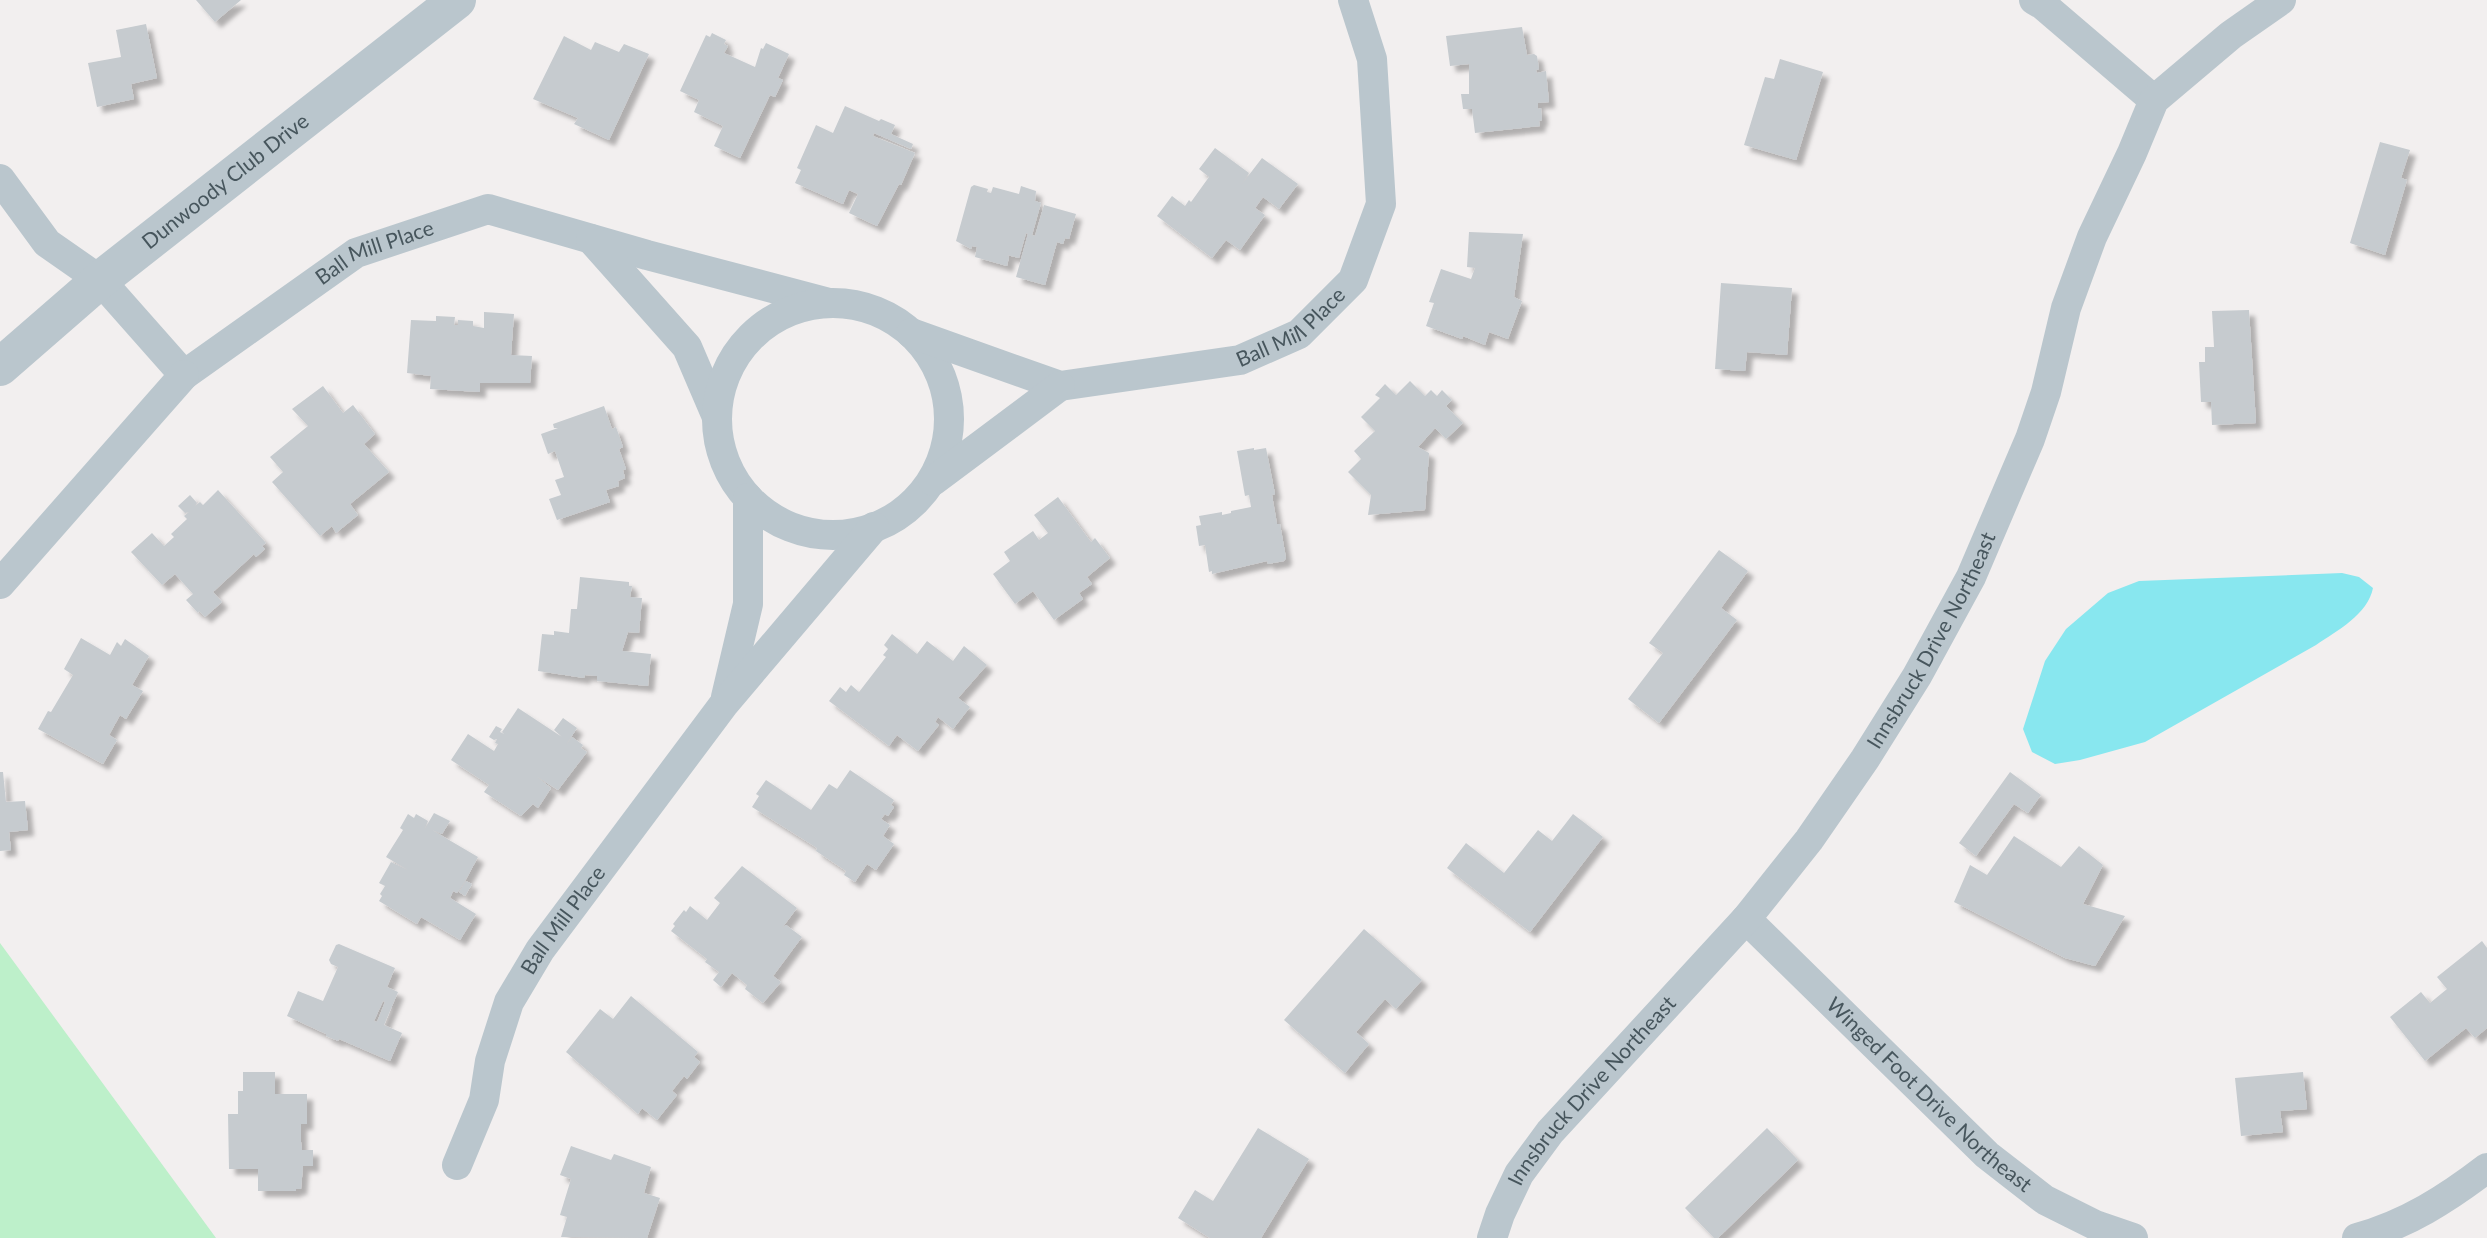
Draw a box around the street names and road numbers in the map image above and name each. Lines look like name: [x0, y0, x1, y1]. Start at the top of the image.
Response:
street label: Dunwoody Club Drive: [136, 107, 313, 253]
street label: Ball Mill Place: [310, 214, 436, 289]
street label: Ball Mill Place: [1232, 281, 1350, 371]
street label: Innsbruck Drive Northeast: [1861, 528, 2000, 753]
street label: Ball Mill Place: [515, 860, 610, 978]
street label: Innsbruck Drive Northeast: [1501, 990, 1680, 1189]
street label: Winged Foot Drive Northeast: [1822, 991, 2038, 1197]

